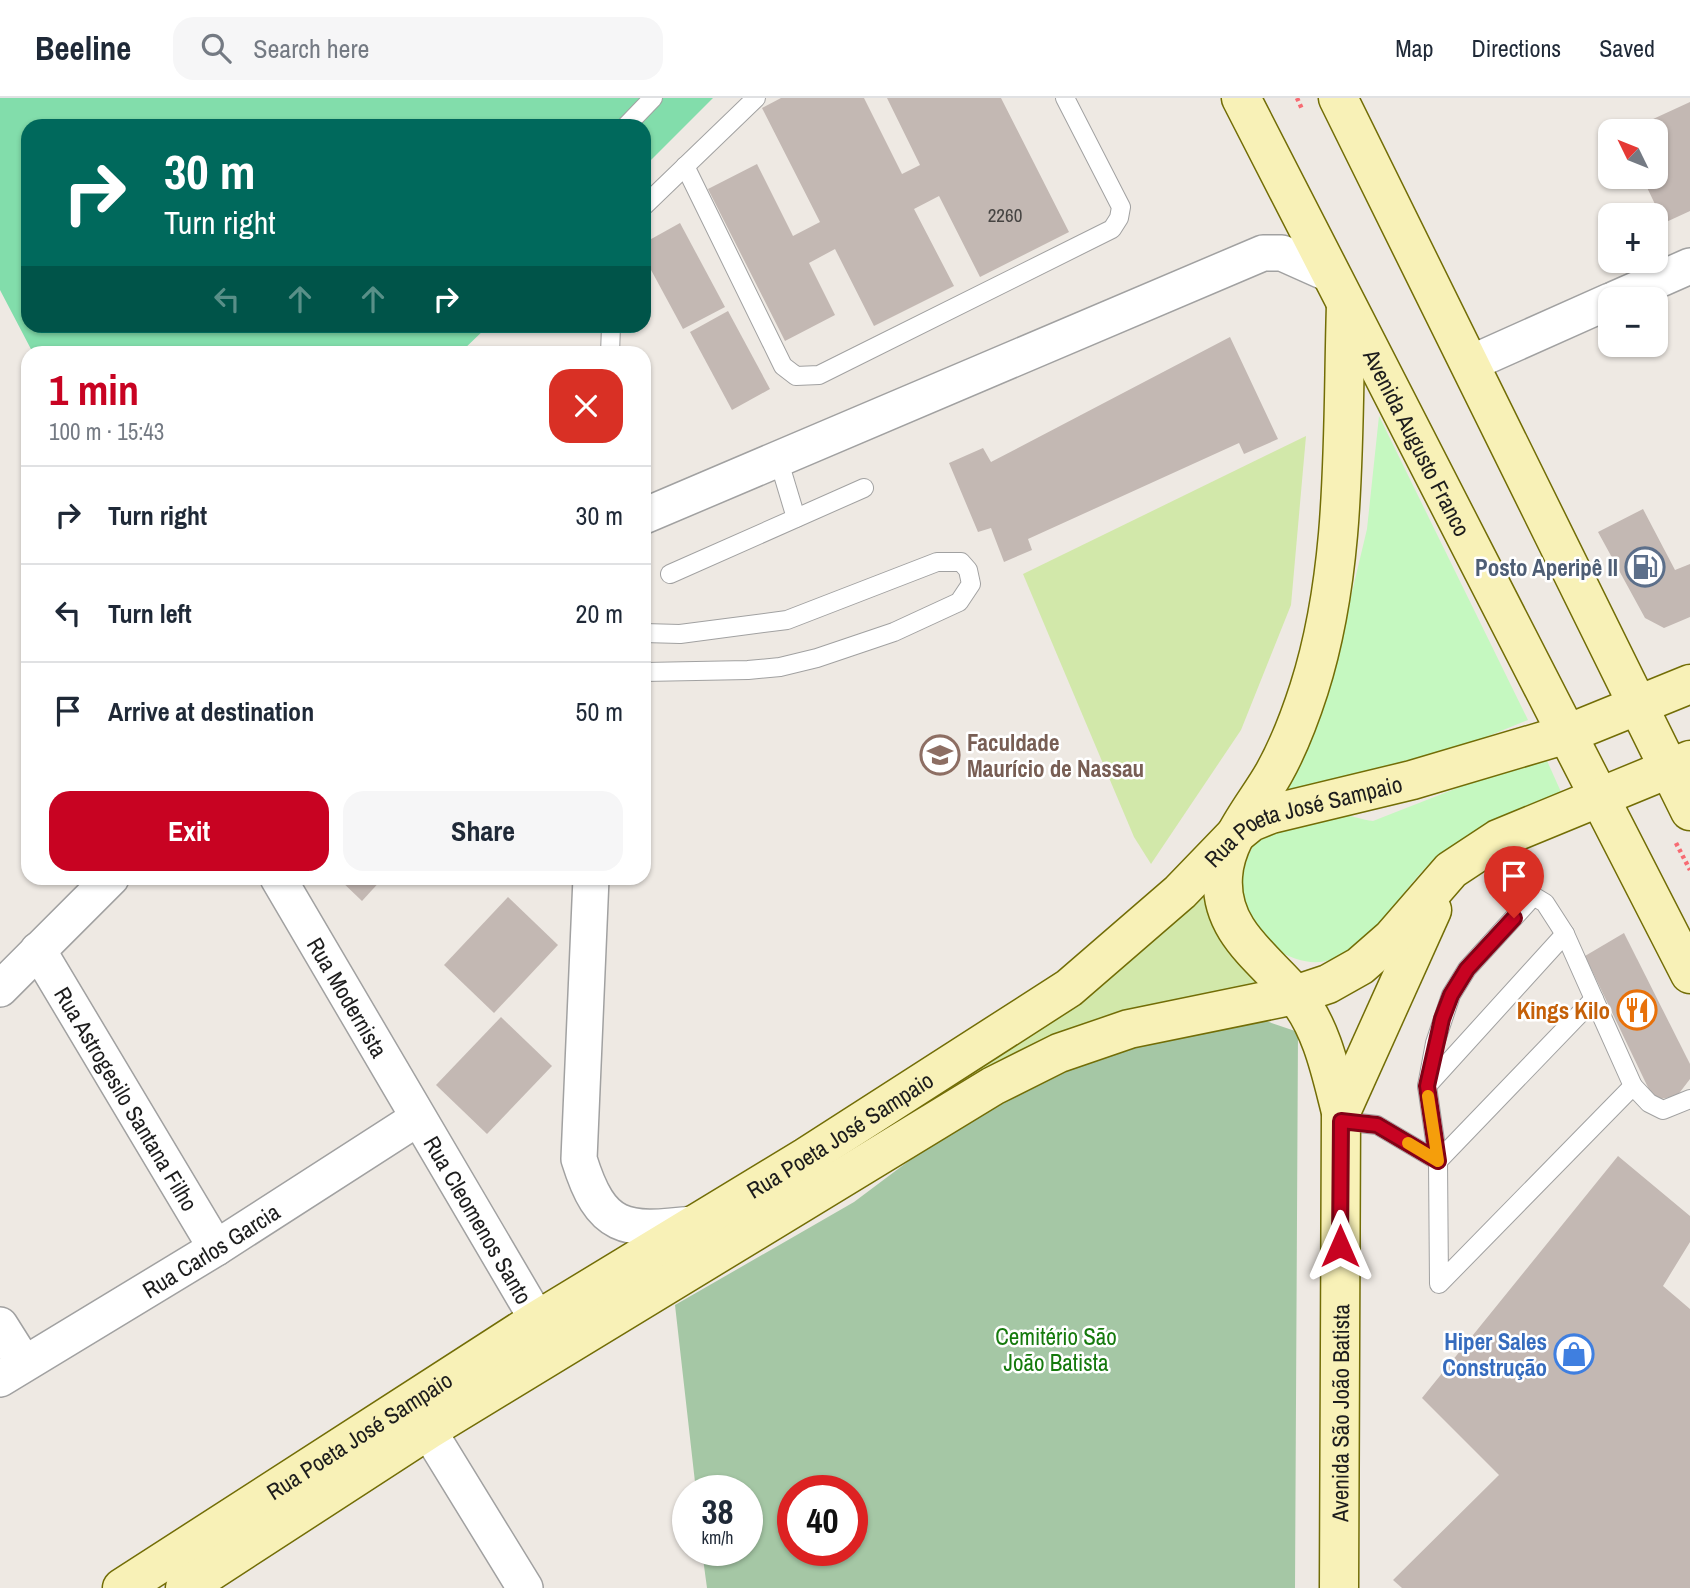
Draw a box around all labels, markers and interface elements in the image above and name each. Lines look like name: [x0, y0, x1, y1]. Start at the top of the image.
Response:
search box: [173, 17, 663, 80]
text: Beeline: [35, 26, 131, 70]
icon: search: [197, 29, 235, 67]
text: Search here: [253, 31, 369, 66]
text: Map: [1395, 32, 1433, 64]
text: Directions: [1471, 32, 1561, 64]
text: Saved: [1599, 32, 1655, 64]
north arrow: [1598, 119, 1668, 189]
map controls: [1598, 119, 1668, 357]
text: 30 m: [164, 138, 256, 204]
icon: right: [49, 147, 140, 238]
text: Turn right: [164, 201, 276, 244]
house number: 2260: [988, 202, 1022, 228]
button: +: [1598, 203, 1668, 273]
icon: left: [208, 280, 246, 318]
icon: ahead: [281, 280, 319, 318]
icon: ahead: [354, 280, 392, 318]
icon: right: [427, 280, 465, 318]
button: −: [1598, 287, 1668, 357]
street label: Avenida Augusto Franco: [1356, 343, 1478, 541]
text: 1 min: [49, 362, 139, 418]
button: close: [549, 369, 623, 443]
text: 100 m · 15:43: [49, 416, 164, 447]
icon: right: [49, 496, 87, 534]
text: Turn right: [108, 498, 207, 533]
text: 30 m: [576, 498, 623, 533]
fuel station icon: Posto Aperipê II: [1624, 546, 1666, 588]
place label: Posto Aperipê II: [1475, 552, 1618, 583]
icon: left: [49, 594, 87, 632]
text: Turn left: [108, 596, 192, 631]
text: 20 m: [576, 596, 623, 631]
icon: arrive: [49, 692, 87, 730]
text: Arrive at destination: [108, 694, 314, 729]
text: 50 m: [576, 694, 623, 729]
place label: Faculdade Maurício de Nassau: [967, 727, 1144, 784]
school or university icon: Faculdade Maurício de Nassau: [919, 734, 961, 776]
street label: Rua Poeta José Sampaio: [1197, 767, 1405, 874]
button: Exit: [49, 791, 329, 871]
button: Share: [343, 791, 623, 871]
pin: [1484, 846, 1544, 918]
icon: arrive: [1495, 857, 1533, 895]
street label: Rua Modernista: [301, 931, 395, 1063]
street label: Rua Astrogesilo Santana Filho: [48, 981, 206, 1216]
restaurant icon: Kings Kilo: [1616, 989, 1658, 1031]
place label: Kings Kilo: [1517, 995, 1610, 1026]
street label: Rua Poeta José Sampaio: [741, 1064, 939, 1205]
street label: Rua Cleomenos Santo: [417, 1130, 540, 1309]
street label: Rua Carlos Garcia: [136, 1195, 286, 1305]
position arrow: [1303, 1209, 1377, 1283]
street label: Avenida São João Batista: [1324, 1303, 1356, 1523]
park label: Cemitério São João Batista: [995, 1321, 1117, 1378]
place label: Hiper Sales Construção: [1442, 1326, 1547, 1383]
shop icon: Hiper Sales Construção: [1553, 1333, 1595, 1375]
street label: Rua Poeta José Sampaio: [260, 1364, 458, 1506]
speed limit sign: 40: [777, 1475, 868, 1566]
text: 38: [702, 1488, 733, 1535]
text: km/h: [702, 1525, 734, 1550]

